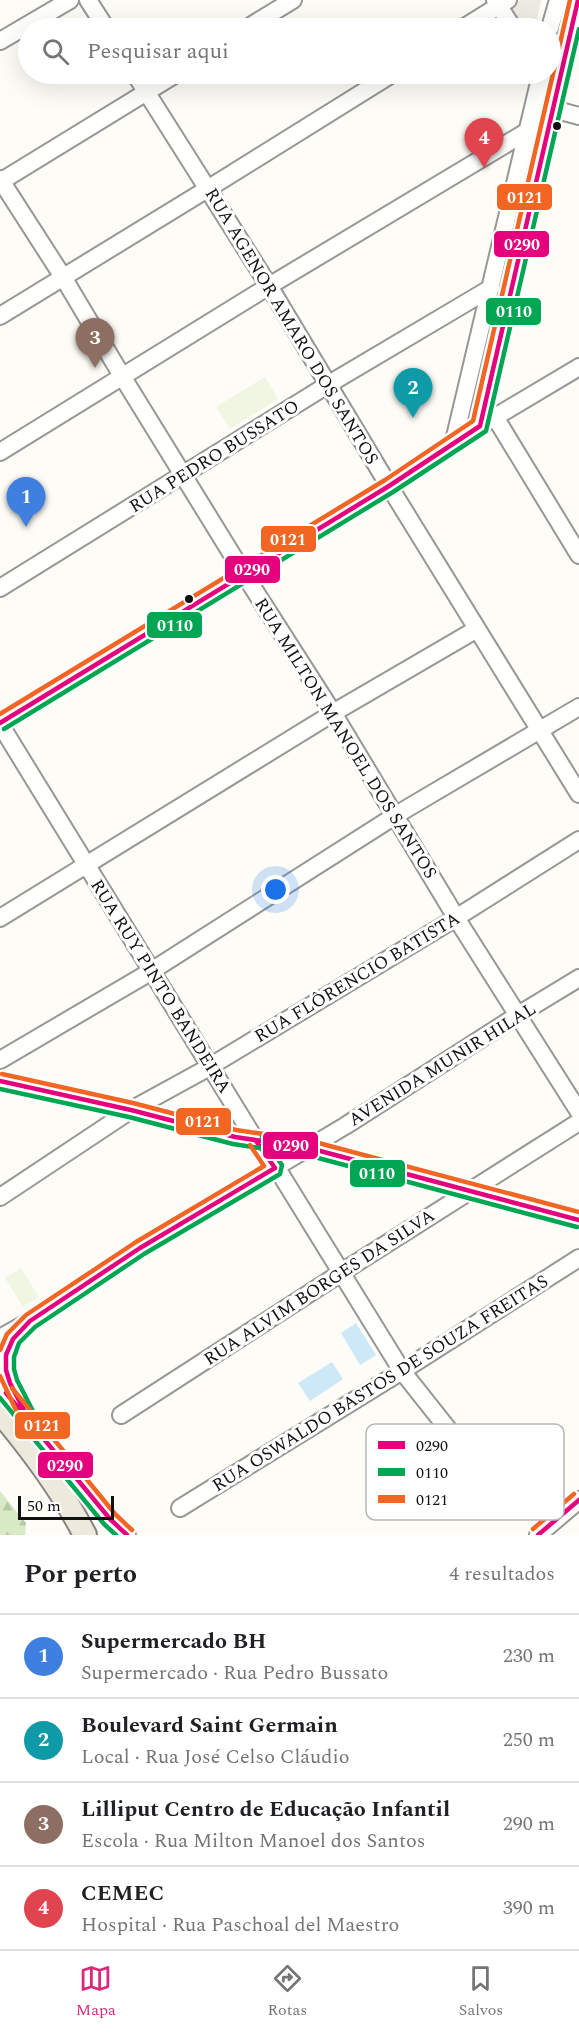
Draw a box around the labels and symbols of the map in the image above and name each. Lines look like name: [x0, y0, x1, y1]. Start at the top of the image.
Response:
pin: 4: [464, 118, 504, 168]
unlabelled marker: [551, 120, 563, 132]
street label: RUA AGENOR AMARO DOS SANTOS: [198, 183, 385, 470]
line badge: 0121: [496, 183, 553, 211]
text: 0121: [507, 186, 543, 210]
line badge: 0290: [493, 230, 550, 258]
text: 0290: [504, 233, 540, 257]
line badge: 0110: [485, 297, 542, 326]
text: 0110: [496, 300, 532, 324]
pin: 3: [76, 318, 115, 368]
pin: 2: [394, 368, 432, 418]
street label: RUA PEDRO BUSSATO: [124, 393, 305, 520]
pin: 1: [6, 478, 46, 527]
line badge: 0121: [260, 525, 317, 553]
text: 0121: [270, 528, 306, 552]
line badge: 0290: [224, 555, 281, 584]
text: 0290: [234, 558, 270, 582]
street label: RUA MILTON MANOEL DOS SANTOS: [247, 592, 444, 884]
unlabelled marker: [183, 593, 195, 605]
line badge: 0110: [146, 611, 203, 639]
text: 0110: [157, 614, 193, 638]
street label: RUA RUY PINTO BANDEIRA: [83, 874, 238, 1099]
your location: [261, 875, 290, 904]
street label: RUA FLÔRENCIO BATISTA: [249, 905, 465, 1050]
street label: AVENIDA MUNIR HILAL: [343, 996, 541, 1133]
line badge: 0121: [175, 1107, 232, 1136]
text: 0121: [185, 1110, 221, 1134]
line badge: 0290: [262, 1131, 319, 1160]
text: 0290: [273, 1134, 309, 1158]
line badge: 0110: [349, 1159, 406, 1188]
text: 0110: [359, 1162, 395, 1186]
street label: RUA ALVIM BORGES DA SILVA: [198, 1202, 440, 1372]
street label: RUA OSWALDO BASTOS DE SOUZA FREITAS: [207, 1268, 554, 1499]
line badge: 0121: [14, 1411, 71, 1440]
text: 0121: [24, 1414, 60, 1438]
legend: [366, 1424, 564, 1520]
text: 0290: [416, 1434, 448, 1458]
line badge: 0290: [37, 1451, 94, 1479]
text: 0290: [47, 1454, 83, 1478]
text: 0110: [416, 1461, 448, 1485]
text: 0121: [416, 1488, 448, 1512]
scale bar: [18, 1493, 114, 1520]

